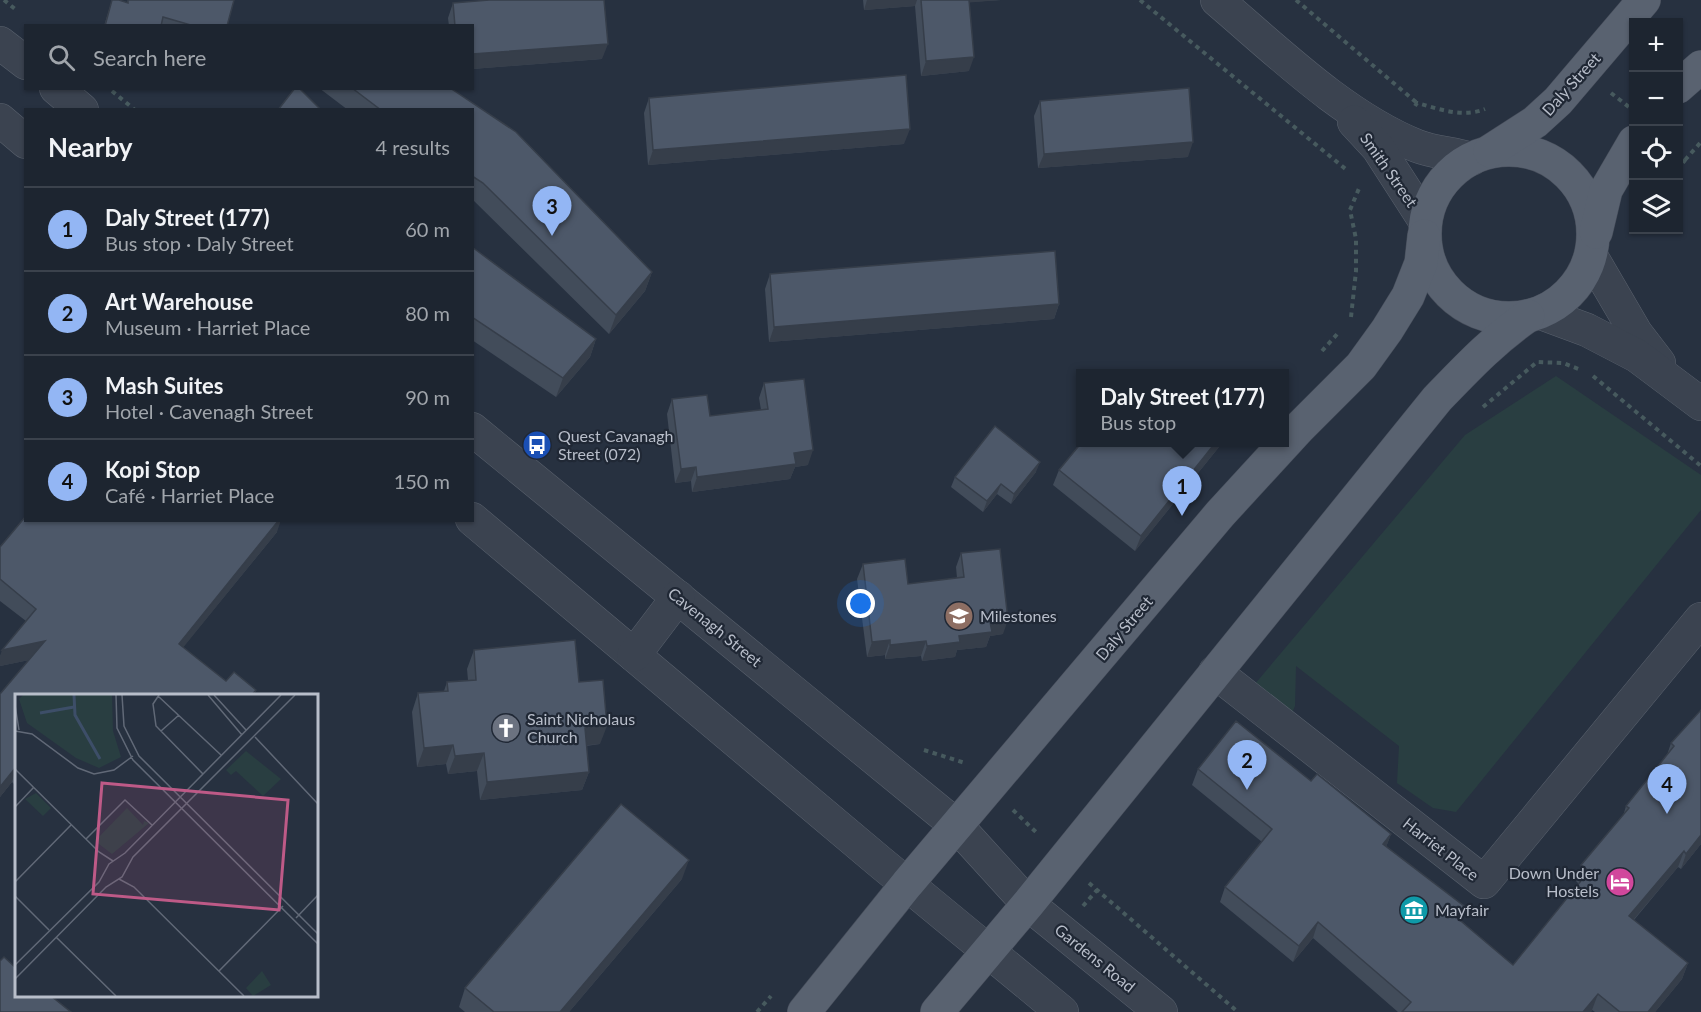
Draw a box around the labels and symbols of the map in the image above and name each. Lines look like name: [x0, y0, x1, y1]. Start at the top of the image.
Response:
street label: Daly Street: [1538, 48, 1604, 119]
street label: Smith Street: [1357, 129, 1422, 211]
pin: 3: [532, 186, 572, 236]
place label: Quest Cavanagh Street (072): [558, 426, 673, 463]
bus stop icon: Quest Cavanagh Street (072): [521, 429, 553, 461]
pin: 1: [1162, 466, 1202, 516]
street label: Cavenagh Street: [665, 583, 766, 670]
your location: [846, 589, 875, 618]
street label: Daly Street: [1091, 592, 1156, 664]
school or university icon: Milestones: [943, 600, 975, 632]
place label: Milestones: [980, 606, 1057, 625]
inset map: [15, 694, 318, 997]
place label: Saint Nicholaus Church: [527, 709, 635, 746]
church icon: Saint Nicholaus Church: [490, 712, 522, 744]
pin: 2: [1228, 740, 1266, 790]
pin: 4: [1648, 764, 1686, 814]
street label: Harriet Place: [1400, 813, 1483, 884]
place label: Down Under Hostels: [1509, 863, 1599, 900]
hotel icon: Down Under Hostels: [1604, 866, 1636, 898]
museum icon: Mayfair: [1398, 894, 1430, 926]
place label: Mayfair: [1435, 900, 1489, 919]
street label: Gardens Road: [1051, 919, 1139, 996]

